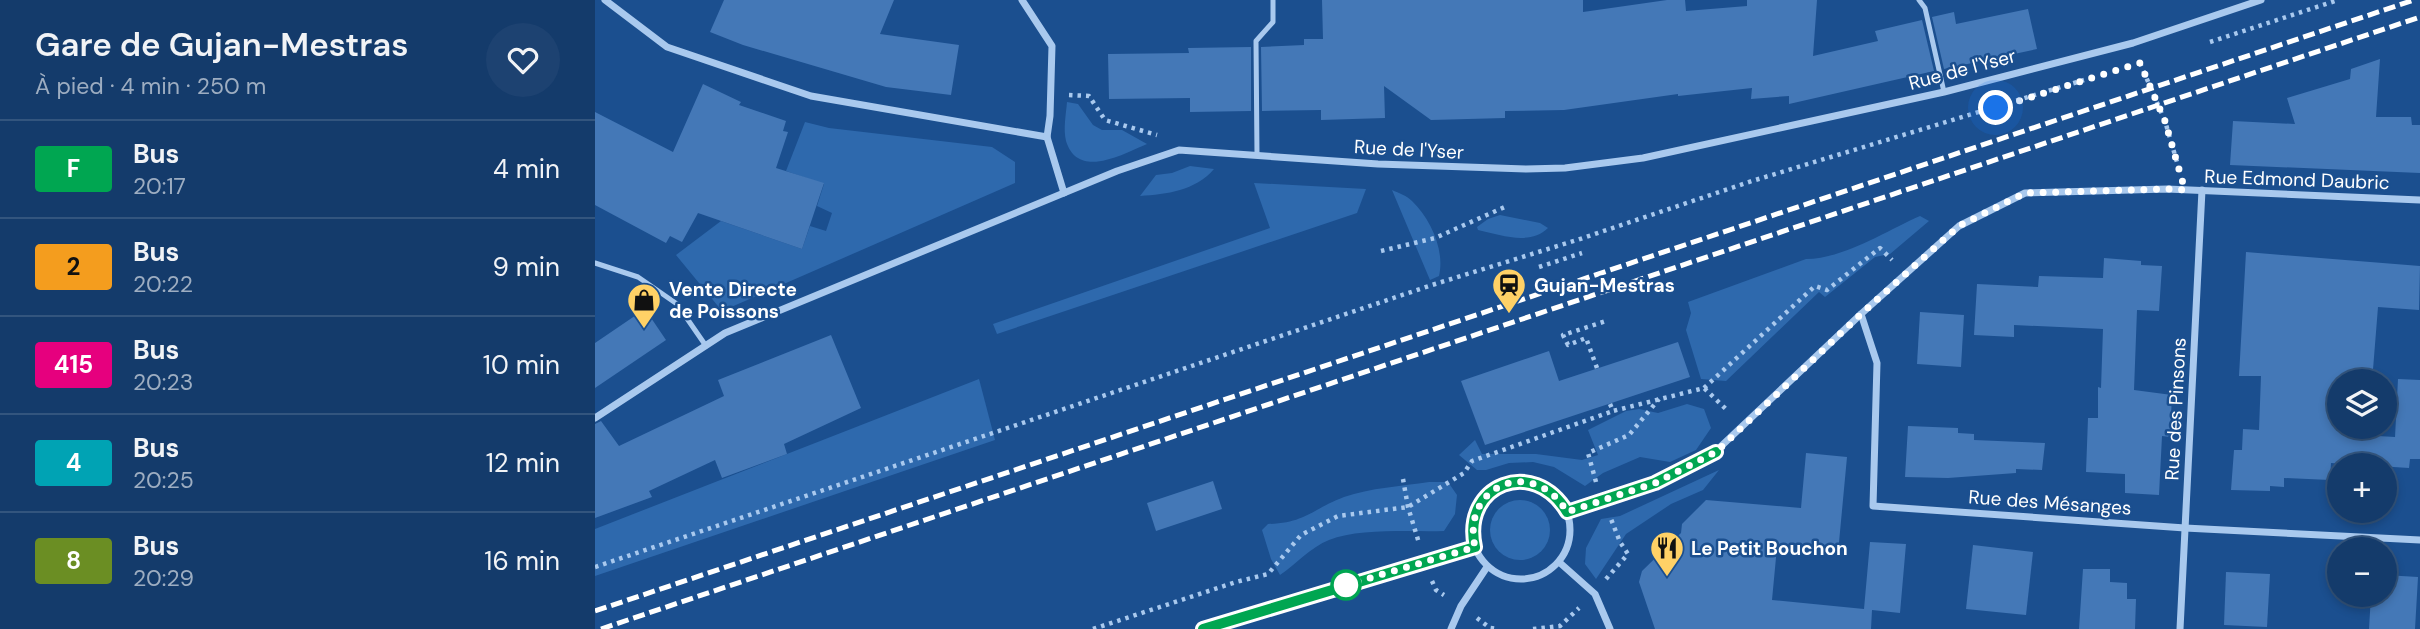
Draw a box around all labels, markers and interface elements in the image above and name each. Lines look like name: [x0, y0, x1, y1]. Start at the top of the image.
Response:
text: Gare de Gujan-Mestras: [35, 23, 409, 66]
button: heart: [486, 23, 560, 97]
street label: Rue de l'Yser: [1906, 43, 2019, 96]
text: À pied · 4 min · 250 m: [35, 71, 266, 101]
your location: [1978, 90, 2013, 125]
street label: Rue de l'Yser: [1353, 134, 1465, 165]
text: Bus: [133, 137, 179, 171]
text: 4 min: [493, 152, 560, 186]
text: F: [67, 153, 80, 184]
street label: Rue Edmond Daubric: [2204, 164, 2390, 195]
text: 20:17: [133, 171, 186, 201]
text: Bus: [133, 235, 179, 269]
text: 9 min: [492, 250, 560, 284]
text: 2: [67, 251, 80, 282]
station icon: Gujan-Mestras: [1490, 266, 1528, 315]
text: 20:22: [133, 269, 193, 299]
place label: Gujan-Mestras: [1534, 273, 1675, 298]
place label: Vente Directe de Poissons: [669, 277, 797, 324]
shop icon: Vente Directe de Poissons: [625, 281, 663, 330]
text: Bus: [133, 333, 179, 367]
street label: Rue des Pinsons: [2159, 337, 2192, 481]
text: 10 min: [483, 348, 560, 382]
text: 415: [54, 349, 93, 380]
text: 20:23: [133, 367, 193, 397]
map controls: [2327, 369, 2397, 607]
button: layers: [2327, 369, 2397, 439]
text: Bus: [133, 431, 179, 465]
text: 12 min: [486, 446, 560, 480]
text: 4: [66, 447, 81, 478]
button: +: [2327, 453, 2397, 523]
text: 20:25: [133, 465, 194, 495]
street label: Rue des Mésanges: [1968, 484, 2132, 521]
text: Bus: [133, 529, 179, 563]
restaurant icon: Le Petit Bouchon: [1648, 529, 1686, 578]
place label: Le Petit Bouchon: [1691, 536, 1848, 561]
button: −: [2327, 537, 2397, 607]
text: 16 min: [484, 544, 560, 578]
text: 8: [66, 545, 81, 576]
text: 20:29: [133, 563, 194, 593]
unlabelled marker: [1331, 570, 1361, 600]

